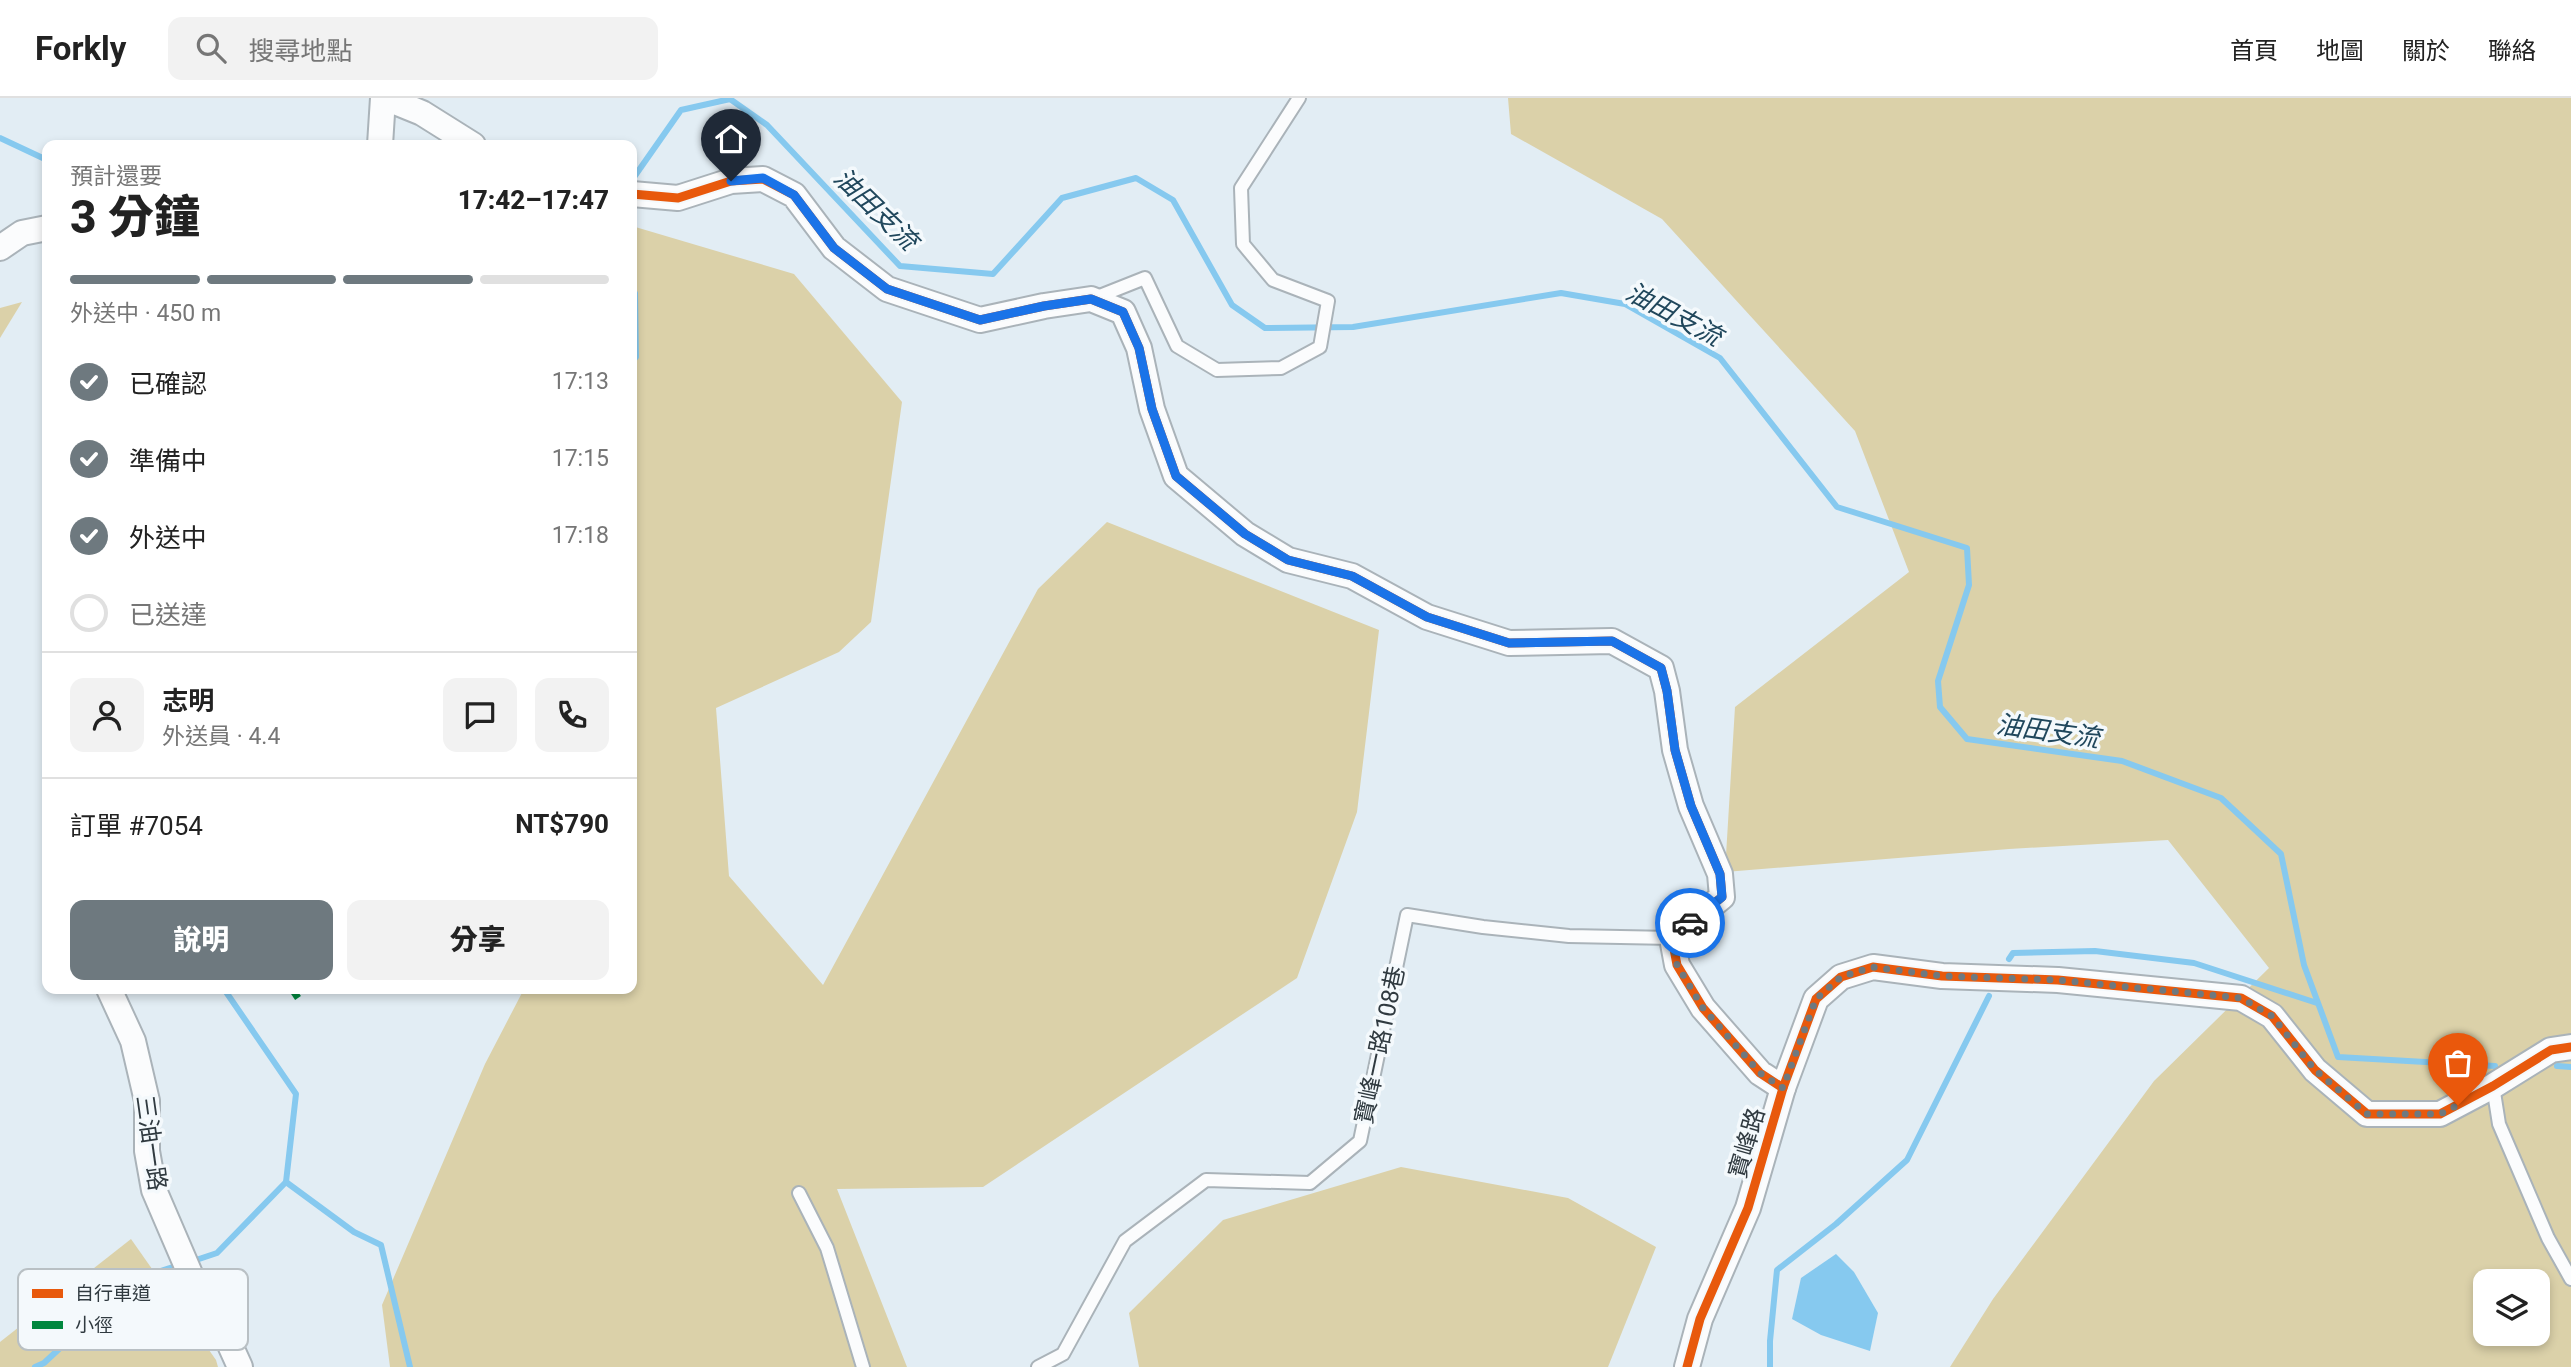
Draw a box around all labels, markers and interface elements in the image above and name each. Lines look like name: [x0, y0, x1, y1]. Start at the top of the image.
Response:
search box: [168, 17, 658, 80]
text: Forkly: [35, 29, 126, 68]
icon: search: [192, 29, 230, 67]
text: 搜尋地點: [248, 36, 352, 66]
text: 首頁: [2230, 37, 2278, 65]
text: 地圖: [2316, 37, 2364, 65]
text: 關於: [2402, 37, 2450, 65]
text: 聯絡: [2488, 37, 2536, 65]
pin: [701, 109, 761, 181]
icon: home: [712, 120, 750, 158]
water label: 油田支流: [828, 162, 927, 259]
text: 預計還要: [70, 163, 162, 190]
text: 17:42–17:47: [458, 185, 609, 215]
text: 3 分鐘: [70, 190, 200, 244]
water label: 油田支流: [1621, 276, 1730, 354]
text: 外送中 · 450 m: [70, 300, 221, 327]
icon: check: [70, 363, 108, 401]
text: 17:13: [552, 368, 609, 395]
text: 已確認: [129, 369, 207, 399]
icon: check: [70, 440, 108, 478]
text: 17:15: [552, 445, 609, 472]
text: 準備中: [129, 446, 207, 476]
icon: check: [70, 517, 108, 555]
text: 17:18: [552, 522, 609, 549]
text: 外送中: [129, 523, 207, 553]
text: 已送達: [129, 600, 207, 630]
button: person: [70, 678, 144, 752]
button: chat: [443, 678, 517, 752]
button: phone: [535, 678, 609, 752]
text: 志明: [162, 686, 214, 716]
water label: 油田支流: [1994, 709, 2106, 754]
text: 外送員 · 4.4: [162, 723, 280, 750]
text: NT$790: [515, 809, 609, 839]
text: 訂單 #7054: [70, 811, 203, 841]
courier: [1655, 888, 1725, 958]
button: 說明: [70, 900, 333, 980]
button: 分享: [347, 900, 609, 980]
icon: car: [1671, 904, 1709, 942]
street label: 寶峰一路108巷: [1350, 964, 1410, 1126]
pin: [2428, 1033, 2488, 1105]
icon: bag: [2439, 1044, 2477, 1082]
street label: 三油一路: [130, 1094, 172, 1192]
street label: 寶峰路: [1724, 1105, 1770, 1181]
legend: [18, 1269, 248, 1350]
map controls: [2473, 1269, 2550, 1346]
button: layers: [2473, 1269, 2550, 1346]
text: 自行車道: [75, 1282, 151, 1305]
text: 小徑: [75, 1314, 113, 1337]

